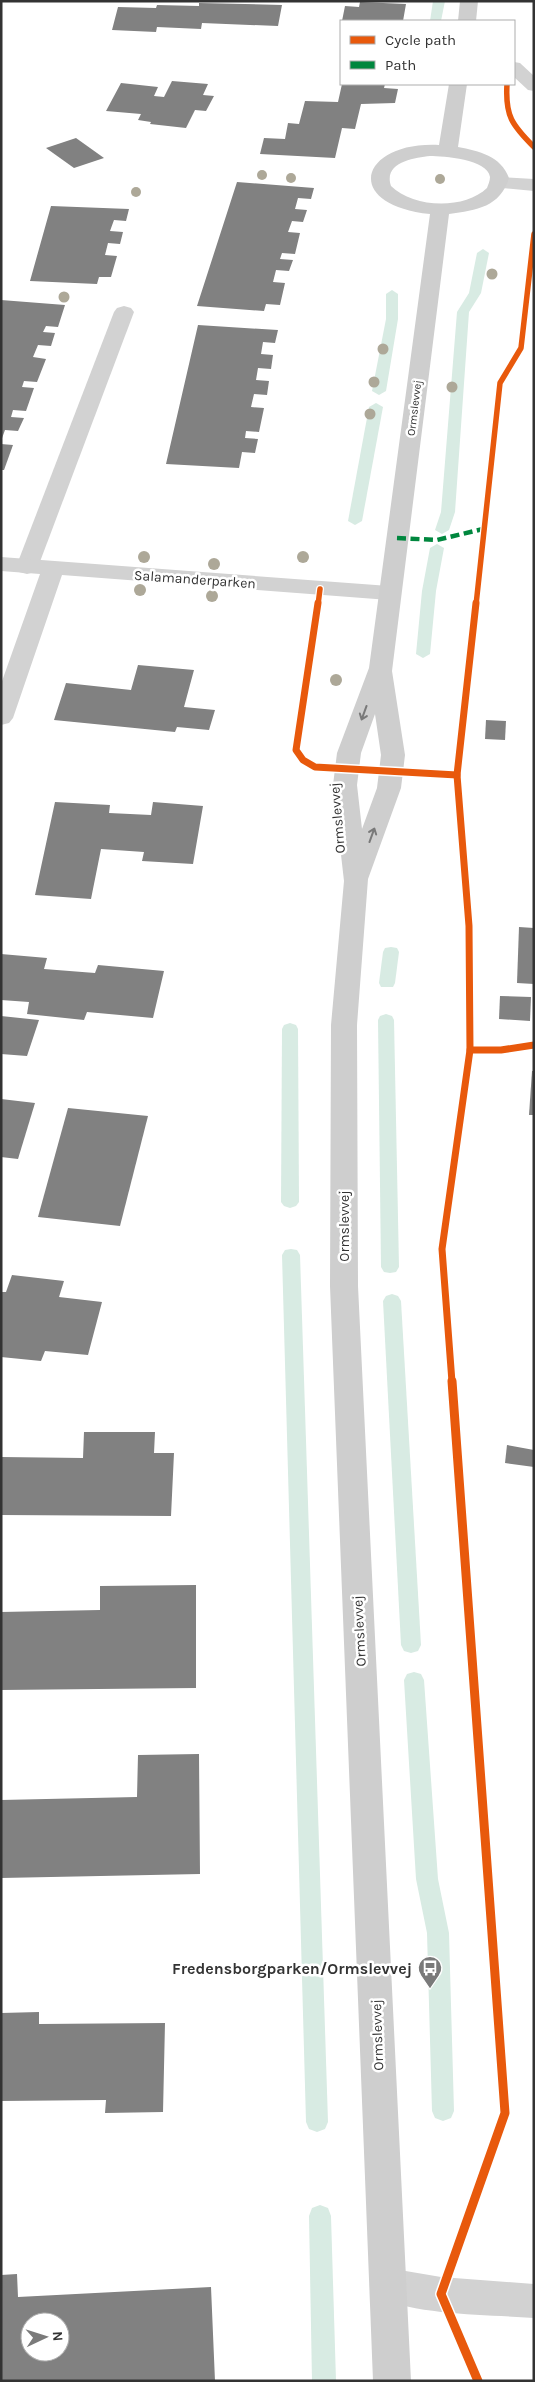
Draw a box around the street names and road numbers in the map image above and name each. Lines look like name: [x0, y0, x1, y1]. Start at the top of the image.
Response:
street label: Ormslevvej: [405, 379, 424, 437]
street label: Salamanderparken: [133, 567, 256, 592]
street label: Ormslevvej: [326, 782, 349, 854]
street label: Ormslevvej: [336, 1190, 353, 1262]
street label: Ormslevvej: [349, 1595, 370, 1667]
street label: Ormslevvej: [368, 1999, 387, 2071]

